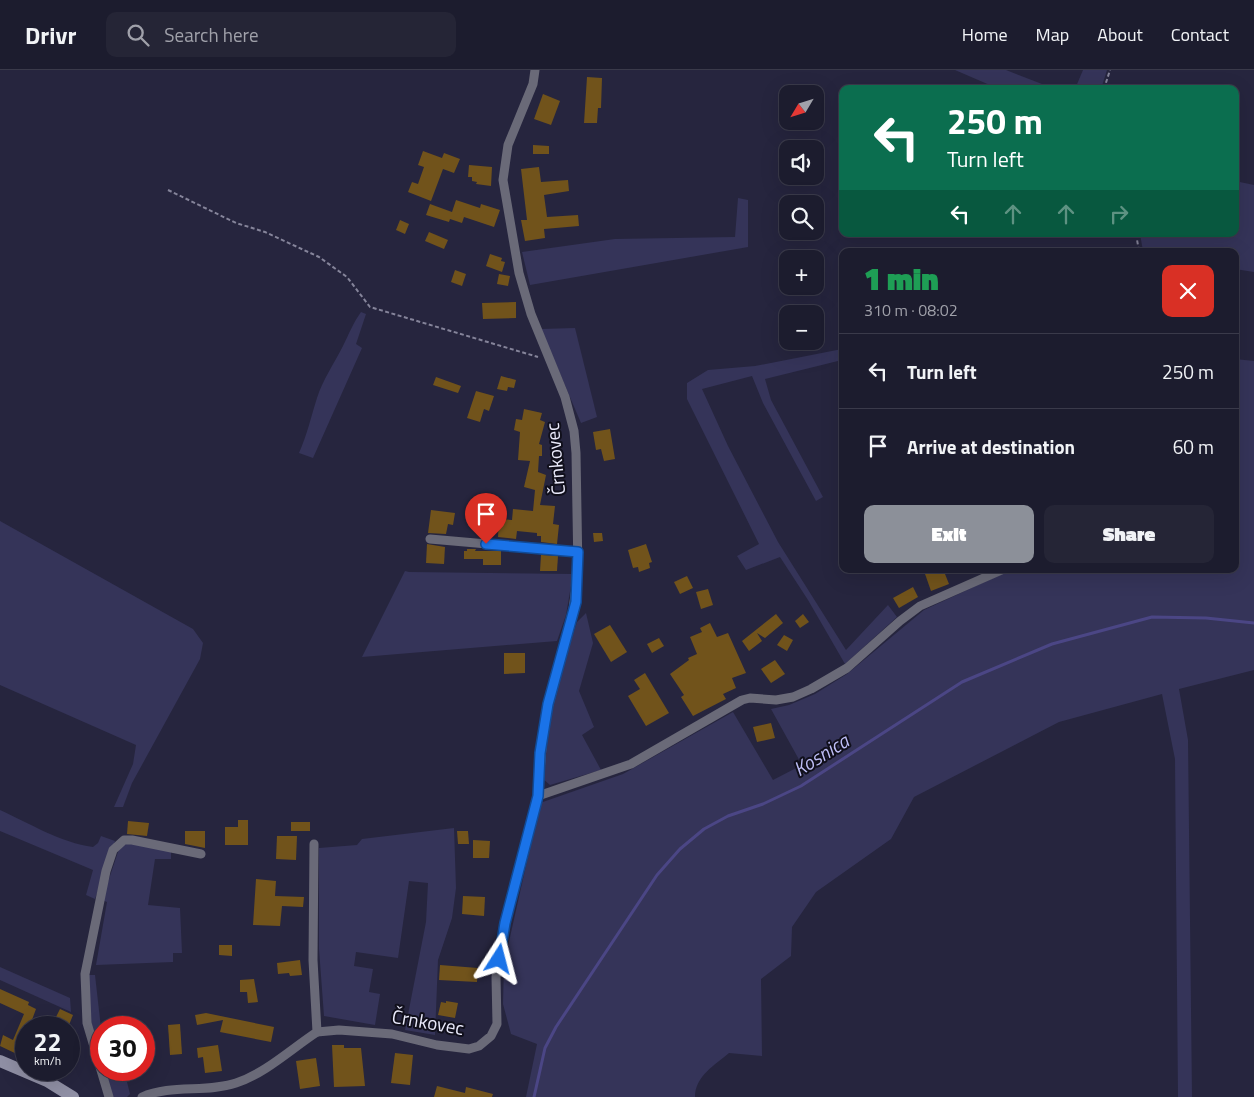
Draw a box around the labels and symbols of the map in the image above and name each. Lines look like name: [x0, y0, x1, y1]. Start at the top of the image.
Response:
north arrow: [779, 85, 824, 130]
street label: Črnkovec: [537, 422, 572, 496]
pin: [465, 493, 507, 544]
water label: Kosnica: [787, 725, 855, 784]
position arrow: [472, 932, 524, 984]
street label: Črnkovec: [390, 1001, 466, 1042]
speed limit sign: 30: [90, 1016, 155, 1081]

